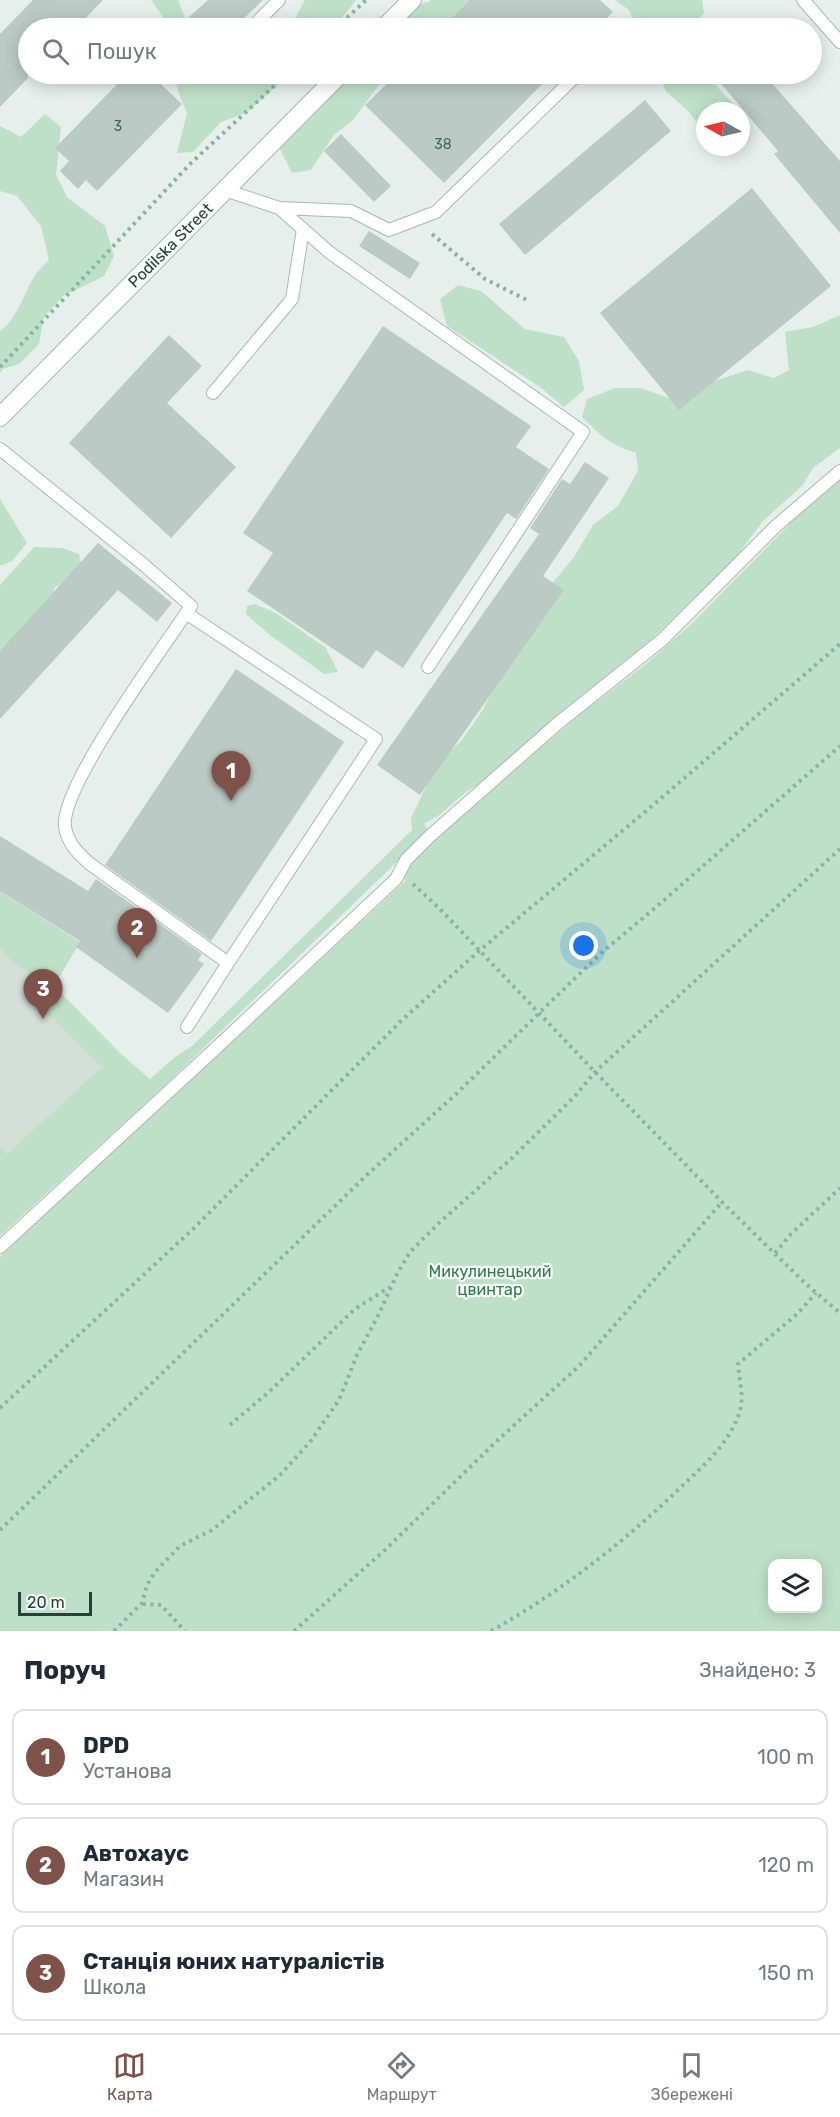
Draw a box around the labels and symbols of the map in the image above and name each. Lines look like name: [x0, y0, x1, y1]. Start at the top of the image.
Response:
north arrow: [696, 102, 750, 156]
house number: 3: [114, 118, 122, 135]
house number: 38: [434, 136, 452, 153]
street label: Podilska Street: [124, 199, 217, 292]
pin: 1: [212, 752, 250, 801]
pin: 2: [118, 908, 156, 958]
your location: [569, 931, 598, 960]
pin: 3: [24, 970, 63, 1019]
park label: Микулинецький цвинтар: [429, 1262, 552, 1299]
scale bar: [18, 1589, 92, 1616]

